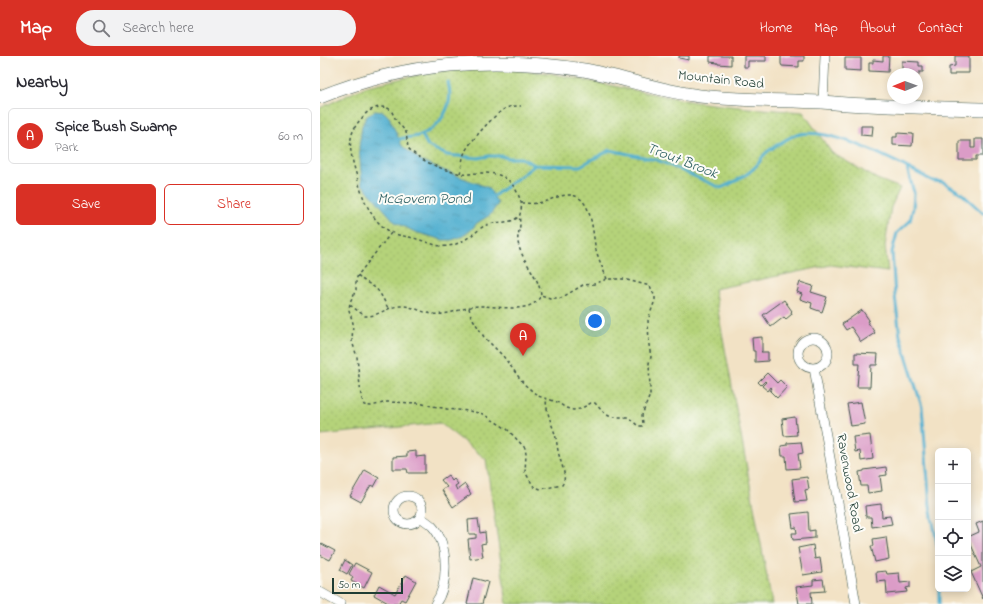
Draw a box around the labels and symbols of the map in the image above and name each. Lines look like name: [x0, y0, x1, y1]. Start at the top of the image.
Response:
street label: Mountain Road: [677, 65, 765, 95]
north arrow: [887, 68, 923, 104]
water label: Trout Brook: [643, 137, 722, 185]
water label: McGovern Pond: [377, 188, 471, 210]
your location: [585, 311, 605, 331]
pin: A: [510, 323, 536, 356]
street label: Ravenwood Road: [830, 432, 868, 534]
scale bar: [332, 576, 403, 595]

